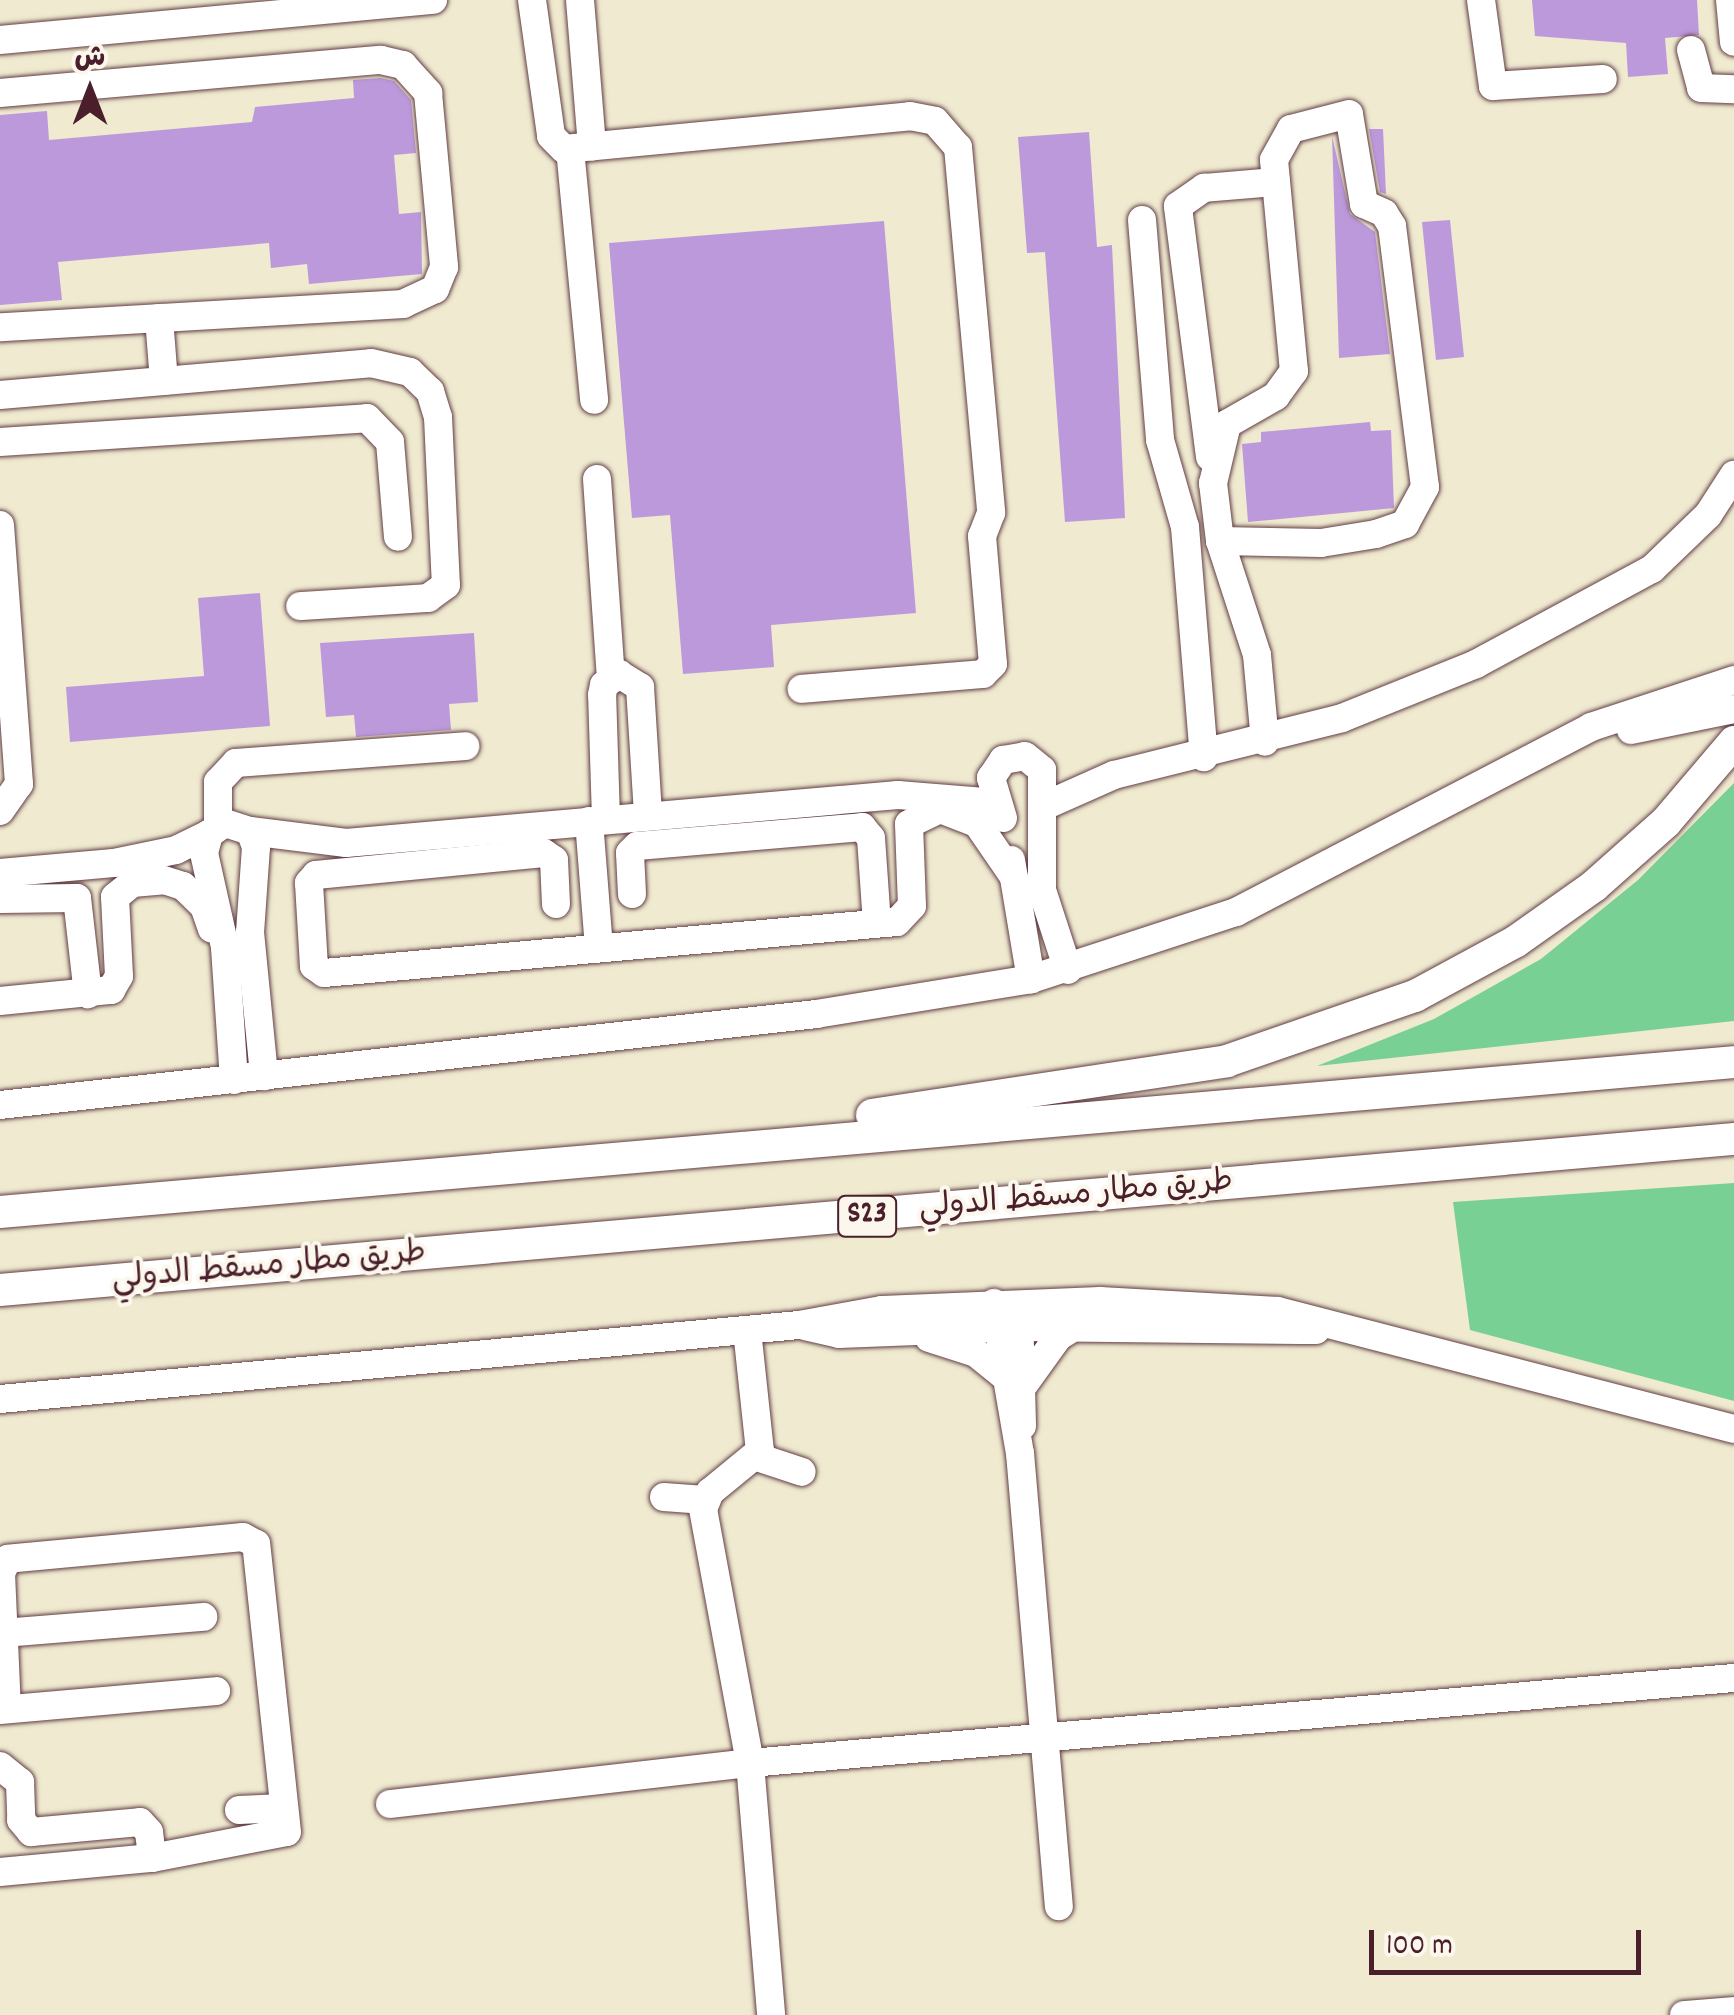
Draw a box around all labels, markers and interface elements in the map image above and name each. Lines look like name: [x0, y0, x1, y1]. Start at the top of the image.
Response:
north arrow: [40, 40, 140, 140]
text: ش: [75, 40, 105, 80]
street label: طريق مطار مسقط الدولي: [917, 1164, 1235, 1230]
road number: S23: [837, 1191, 897, 1241]
street label: طريق مطار مسقط الدولي: [110, 1235, 428, 1301]
scale bar: [1374, 1910, 1646, 1972]
text: 100 m: [1386, 1926, 1453, 1969]

